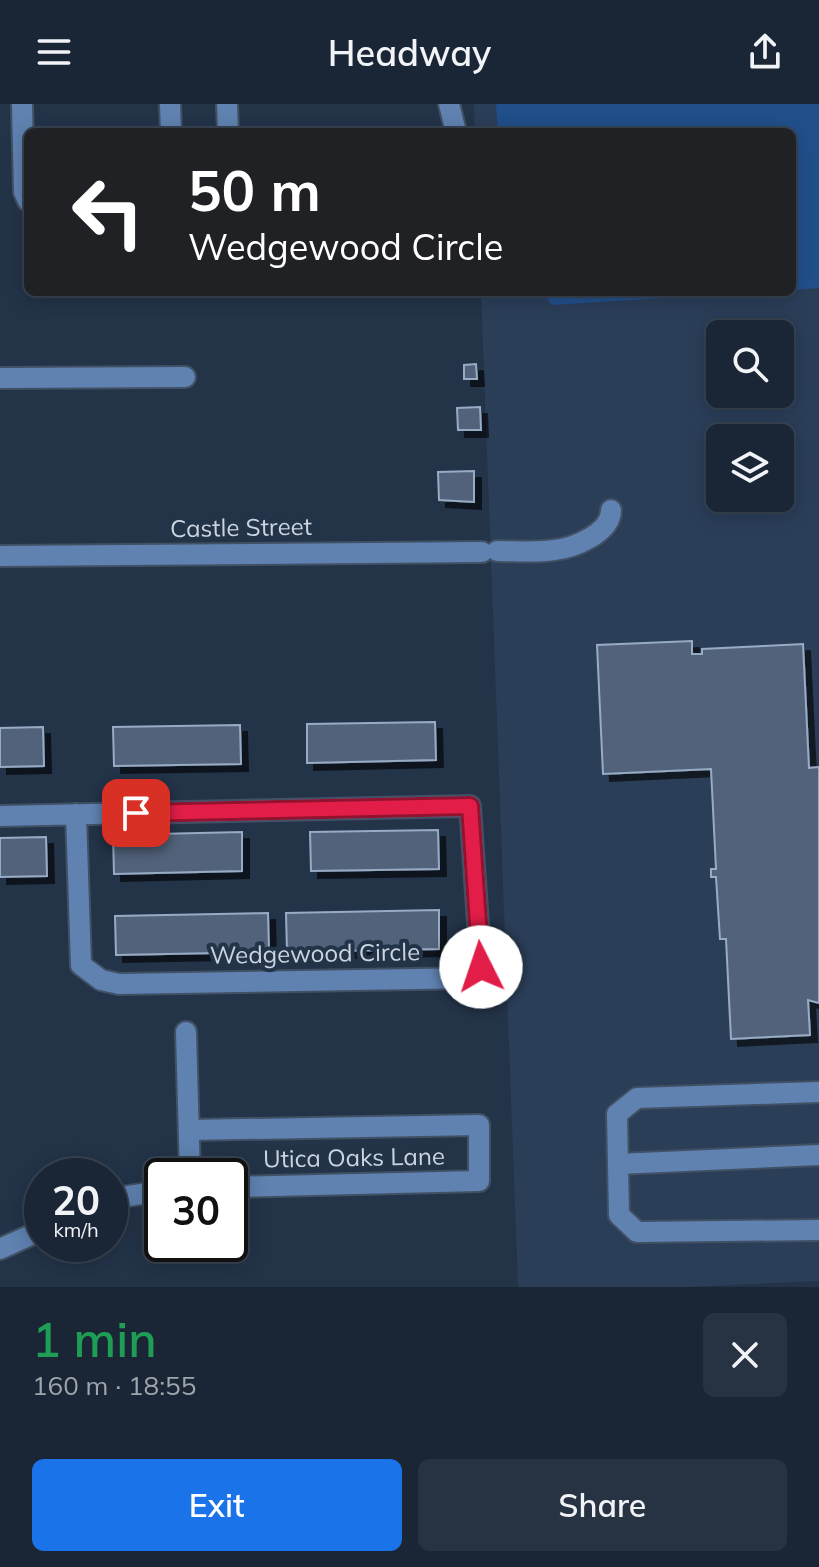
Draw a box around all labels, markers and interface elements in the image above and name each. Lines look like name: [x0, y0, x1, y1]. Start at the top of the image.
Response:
icon: menu: [32, 30, 76, 74]
text: Headway: [328, 30, 491, 75]
icon: share: [743, 30, 787, 74]
text: 50 m: [188, 155, 321, 225]
icon: left: [56, 160, 160, 264]
text: Wedgewood Circle: [188, 224, 503, 269]
map controls: [706, 320, 794, 512]
button: search: [706, 320, 794, 408]
button: layers: [706, 424, 794, 512]
street label: Castle Street: [170, 511, 312, 543]
pin: [102, 779, 170, 847]
icon: arrive: [114, 791, 158, 835]
position arrow: [439, 925, 523, 1009]
street label: Wedgewood Circle: [210, 936, 420, 970]
street label: Utica Oaks Lane: [263, 1140, 445, 1174]
speed limit sign: 30: [144, 1158, 248, 1262]
text: 20: [52, 1175, 100, 1225]
text: km/h: [53, 1217, 99, 1242]
text: 1 min: [32, 1309, 157, 1369]
button: close: [703, 1313, 787, 1397]
text: 160 m · 18:55: [32, 1369, 196, 1402]
button: Exit: [32, 1459, 402, 1551]
button: Share: [418, 1459, 787, 1551]

